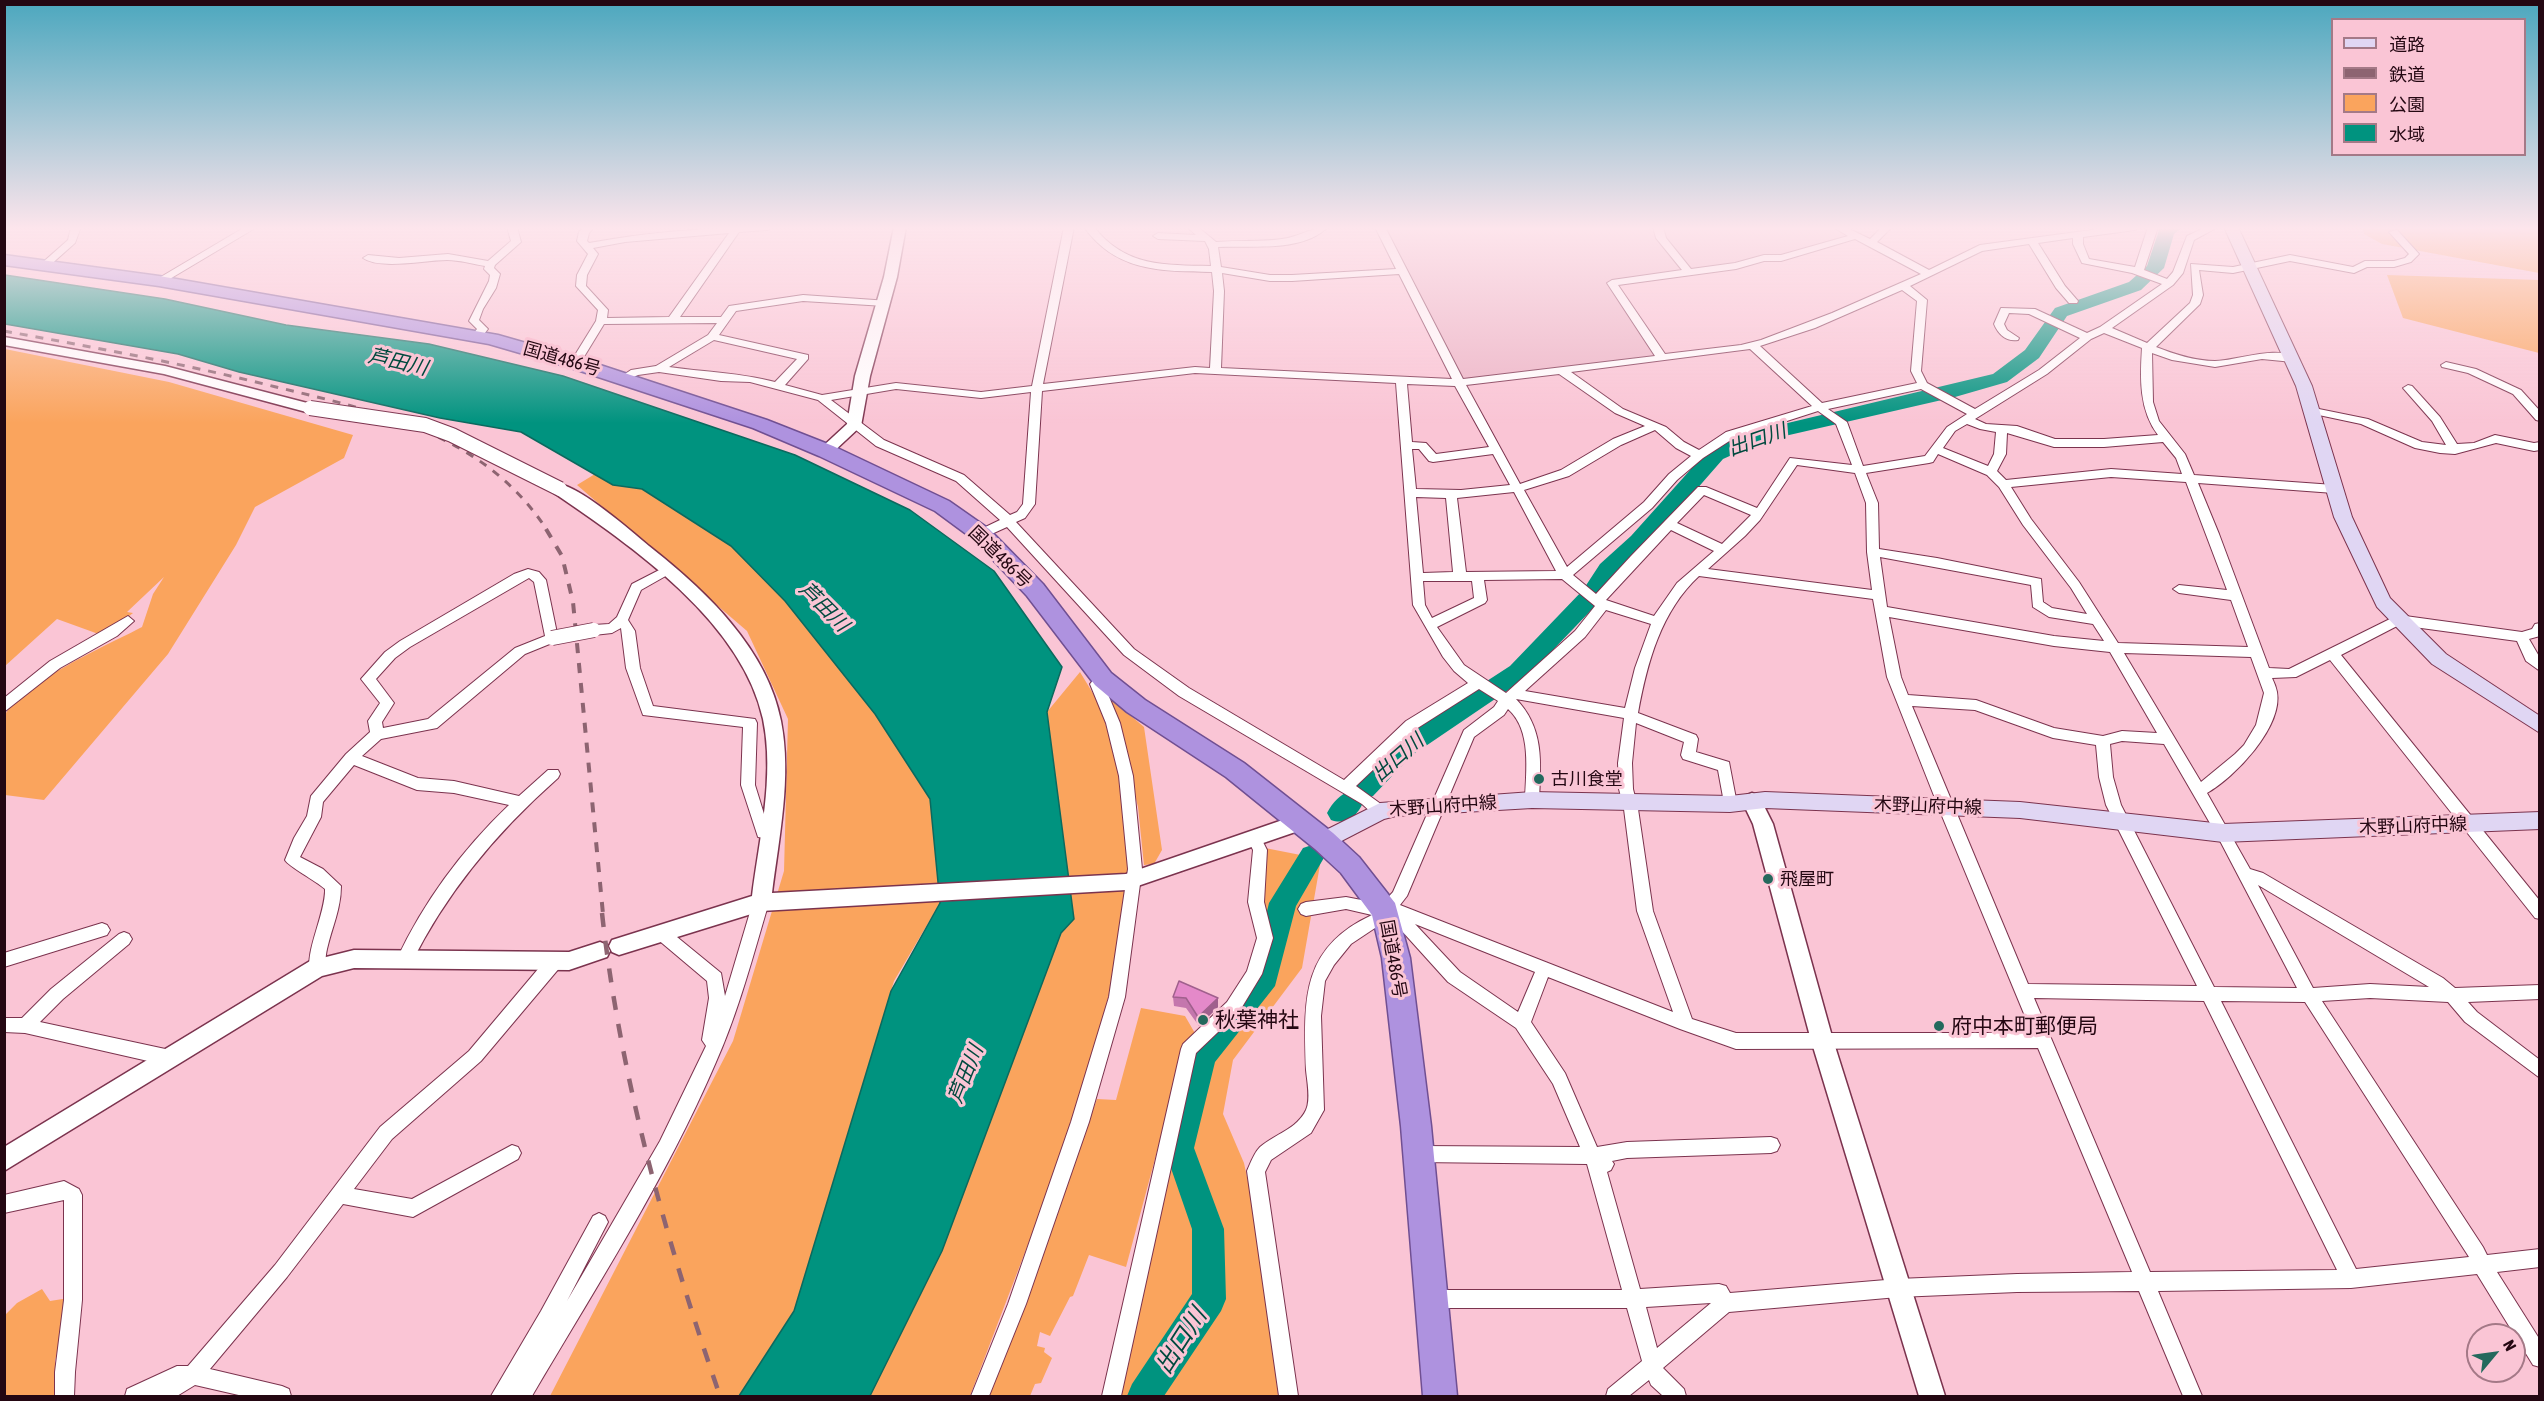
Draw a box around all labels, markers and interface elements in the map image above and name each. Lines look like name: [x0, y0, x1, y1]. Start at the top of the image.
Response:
legend: [2331, 18, 2526, 156]
text: 道路: [2389, 34, 2425, 55]
text: 鉄道: [2389, 64, 2425, 85]
text: 公園: [2389, 94, 2425, 115]
text: 水域: [2389, 124, 2425, 145]
street label: 国道486号: [521, 338, 603, 380]
water label: 芦田川: [366, 344, 430, 380]
water label: 出口川: [1725, 419, 1789, 461]
street label: 国道486号: [964, 522, 1036, 592]
water label: 芦田川: [794, 577, 854, 637]
water label: 出口川: [1367, 729, 1429, 787]
place label: 古川食堂: [1551, 768, 1623, 790]
marker: 古川食堂: [1532, 772, 1546, 786]
street label: 木野山府中線: [1388, 791, 1498, 821]
street label: 木野山府中線: [1874, 793, 1982, 819]
street label: 木野山府中線: [2359, 813, 2467, 839]
place label: 飛屋町: [1780, 868, 1834, 890]
marker: 飛屋町: [1761, 872, 1775, 886]
street label: 国道486号: [1375, 918, 1411, 1000]
place label: 秋葉神社: [1215, 1007, 1299, 1033]
marker: 秋葉神社: [1196, 1013, 1210, 1027]
place label: 府中本町郵便局: [1951, 1013, 2098, 1039]
marker: 府中本町郵便局: [1932, 1019, 1946, 1033]
water label: 芦田川: [944, 1042, 988, 1106]
water label: 出口川: [1149, 1303, 1213, 1379]
north arrow: [2466, 1323, 2526, 1383]
text: N: [2500, 1337, 2520, 1354]

